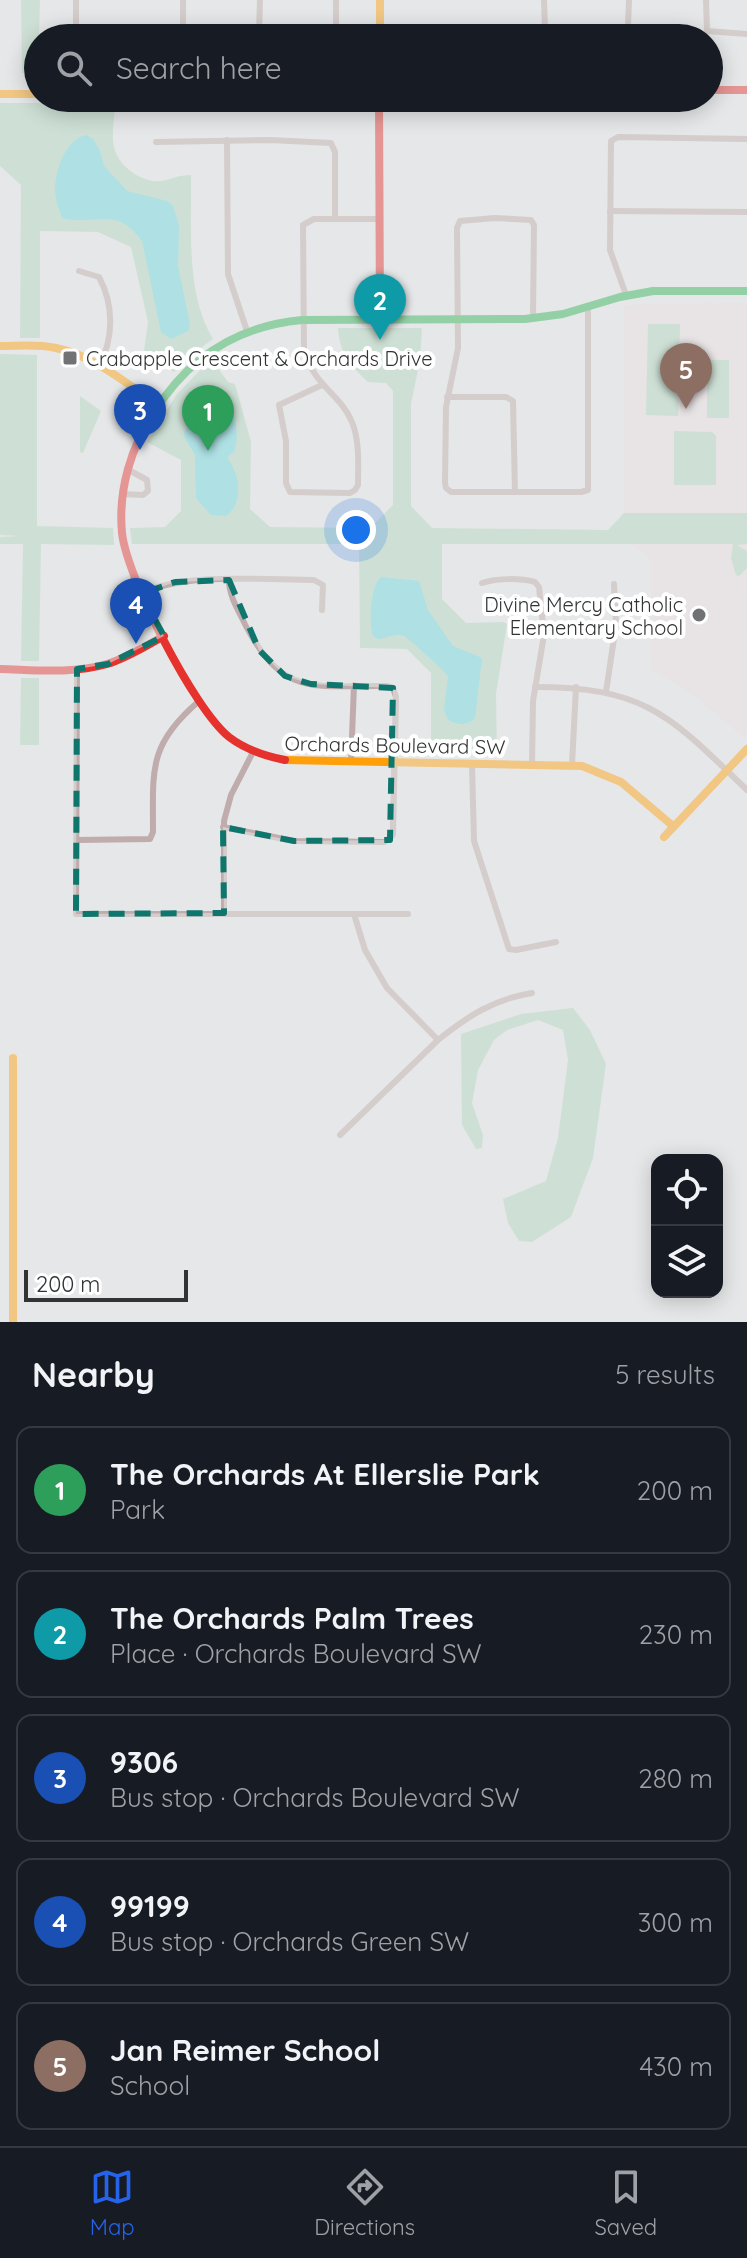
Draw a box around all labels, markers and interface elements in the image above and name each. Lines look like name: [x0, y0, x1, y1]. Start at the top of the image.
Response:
search box: [24, 24, 723, 112]
icon: search: [52, 46, 96, 90]
text: Search here: [116, 49, 282, 87]
pin: 2: [354, 274, 406, 340]
pin: 5: [660, 343, 712, 409]
place label: Crabapple Crescent & Orchards Drive: [86, 346, 433, 371]
marker: Crabapple Crescent & Orchards Drive: [61, 349, 79, 367]
pin: 3: [114, 384, 166, 450]
pin: 1: [182, 385, 234, 451]
your location: [336, 510, 376, 550]
pin: 4: [110, 578, 162, 644]
place label: Divine Mercy Catholic Elementary School: [484, 592, 683, 640]
marker: Divine Mercy Catholic Elementary School: [690, 606, 708, 624]
street label: Orchards Boulevard SW: [284, 731, 506, 759]
map controls: [651, 1154, 723, 1298]
button: locate: [651, 1154, 723, 1226]
button: layers: [651, 1226, 723, 1298]
scale bar: [24, 1266, 188, 1302]
text: 200 m: [36, 1270, 100, 1298]
text: Nearby: [32, 1353, 155, 1396]
text: 5 results: [615, 1358, 715, 1391]
text: The Orchards At Ellerslie Park: [110, 1455, 540, 1493]
text: 1: [55, 1474, 65, 1507]
text: 200 m: [637, 1474, 713, 1507]
text: Park: [110, 1493, 165, 1526]
text: The Orchards Palm Trees: [110, 1599, 474, 1637]
text: 2: [53, 1618, 67, 1651]
text: 230 m: [639, 1618, 713, 1651]
text: Place · Orchards Boulevard SW: [110, 1637, 482, 1670]
text: 9306: [110, 1743, 178, 1781]
text: 3: [53, 1762, 67, 1795]
text: 280 m: [638, 1762, 713, 1795]
text: Bus stop · Orchards Boulevard SW: [110, 1781, 520, 1814]
text: 99199: [110, 1887, 190, 1925]
text: 4: [52, 1906, 68, 1939]
text: 300 m: [638, 1906, 713, 1939]
text: Bus stop · Orchards Green SW: [110, 1925, 469, 1958]
text: Jan Reimer School: [110, 2031, 380, 2069]
text: 5: [53, 2050, 67, 2083]
text: 430 m: [639, 2050, 713, 2083]
text: School: [110, 2069, 190, 2102]
tab: Map: [90, 2165, 135, 2241]
tab: Directions: [314, 2165, 415, 2241]
tab: Saved: [594, 2165, 657, 2241]

